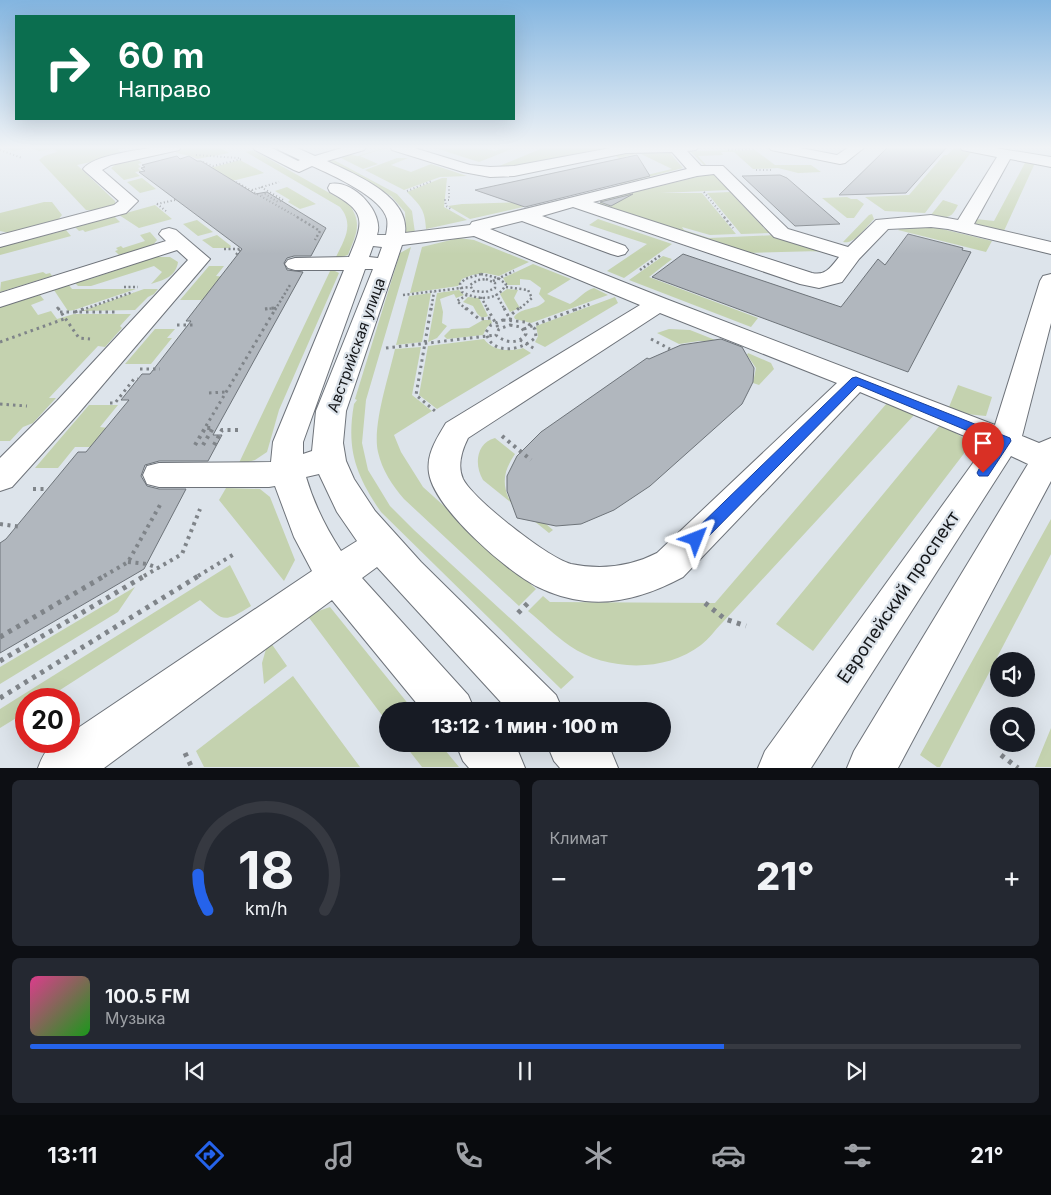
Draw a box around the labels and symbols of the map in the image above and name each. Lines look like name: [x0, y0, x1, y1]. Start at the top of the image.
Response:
street label: Австрийская улица: [323, 275, 389, 415]
pin: [962, 422, 1004, 473]
street label: Европейский проспект: [833, 507, 964, 687]
position arrow: [669, 512, 721, 564]
speed limit sign: 20: [15, 688, 80, 753]

